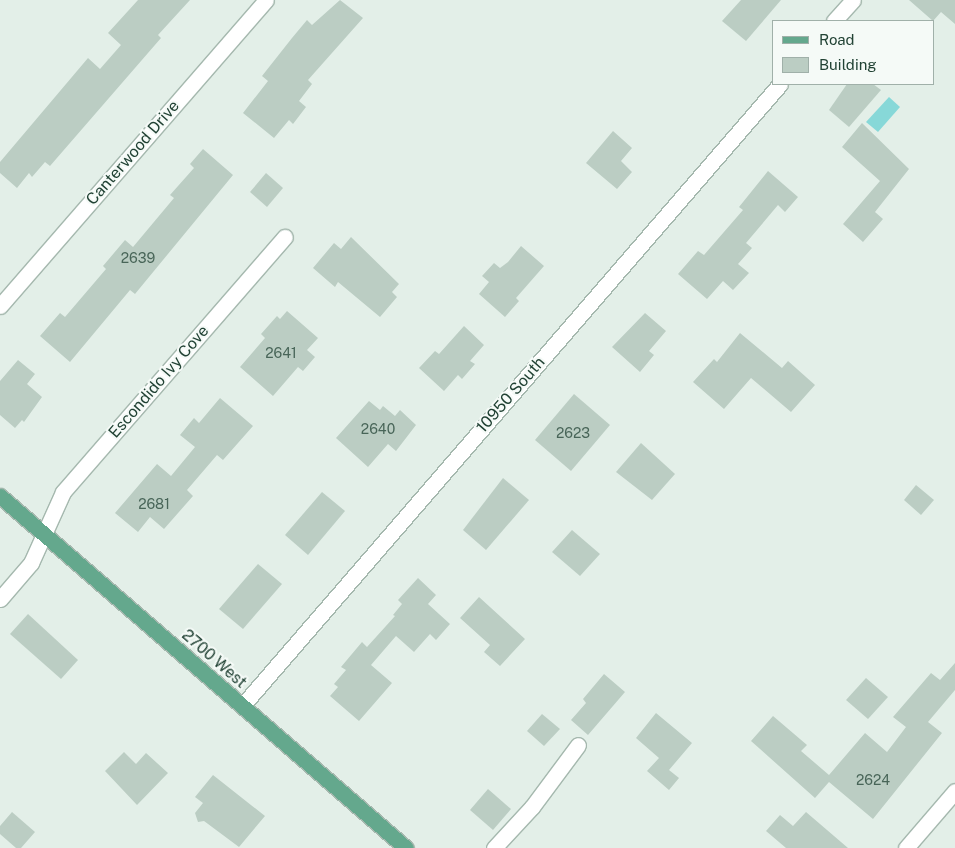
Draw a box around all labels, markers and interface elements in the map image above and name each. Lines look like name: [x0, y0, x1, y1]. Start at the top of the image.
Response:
legend: [772, 20, 935, 85]
text: Road: [819, 31, 855, 48]
text: Building: [819, 56, 877, 73]
street label: Canterwood Drive: [82, 97, 184, 209]
house number: 2639: [121, 250, 155, 266]
street label: Escondido Ivy Cove: [105, 322, 213, 442]
house number: 2641: [265, 345, 297, 361]
street label: 10950 South: [473, 353, 549, 437]
house number: 2640: [361, 421, 395, 437]
house number: 2623: [556, 425, 590, 441]
house number: 2681: [138, 496, 170, 512]
street label: 2700 West: [178, 626, 250, 692]
house number: 2624: [856, 772, 890, 788]

